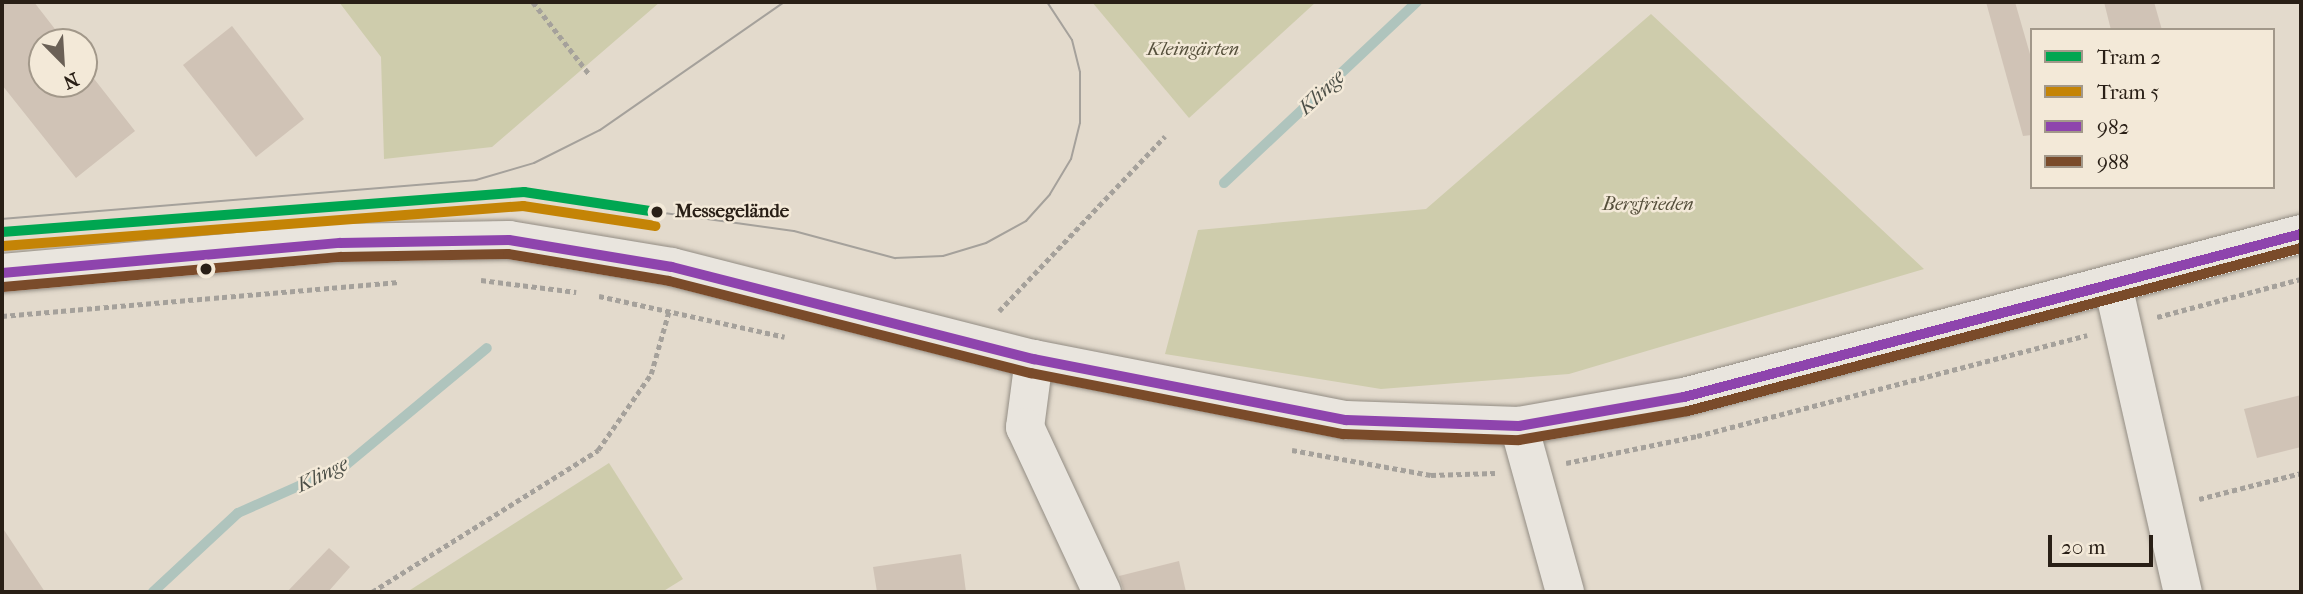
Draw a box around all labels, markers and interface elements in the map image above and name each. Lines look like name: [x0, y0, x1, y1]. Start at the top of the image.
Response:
north arrow: [28, 28, 98, 98]
legend: [2030, 28, 2275, 189]
park label: Kleingärten: [1147, 39, 1239, 61]
text: Tram 2: [2097, 45, 2161, 69]
water label: Klinge: [1292, 64, 1350, 120]
text: N: [60, 67, 82, 93]
text: Tram 5: [2097, 80, 2159, 104]
text: 982: [2097, 115, 2129, 139]
text: 988: [2097, 150, 2129, 174]
park label: Bergfrieden: [1602, 194, 1694, 216]
marker: Messegelände: [645, 200, 669, 224]
place label: Messegelände: [675, 201, 789, 223]
unlabelled marker: [199, 262, 213, 276]
water label: Klinge: [292, 451, 352, 497]
scale bar: [2051, 520, 2156, 564]
text: 20 m: [2061, 535, 2105, 559]

